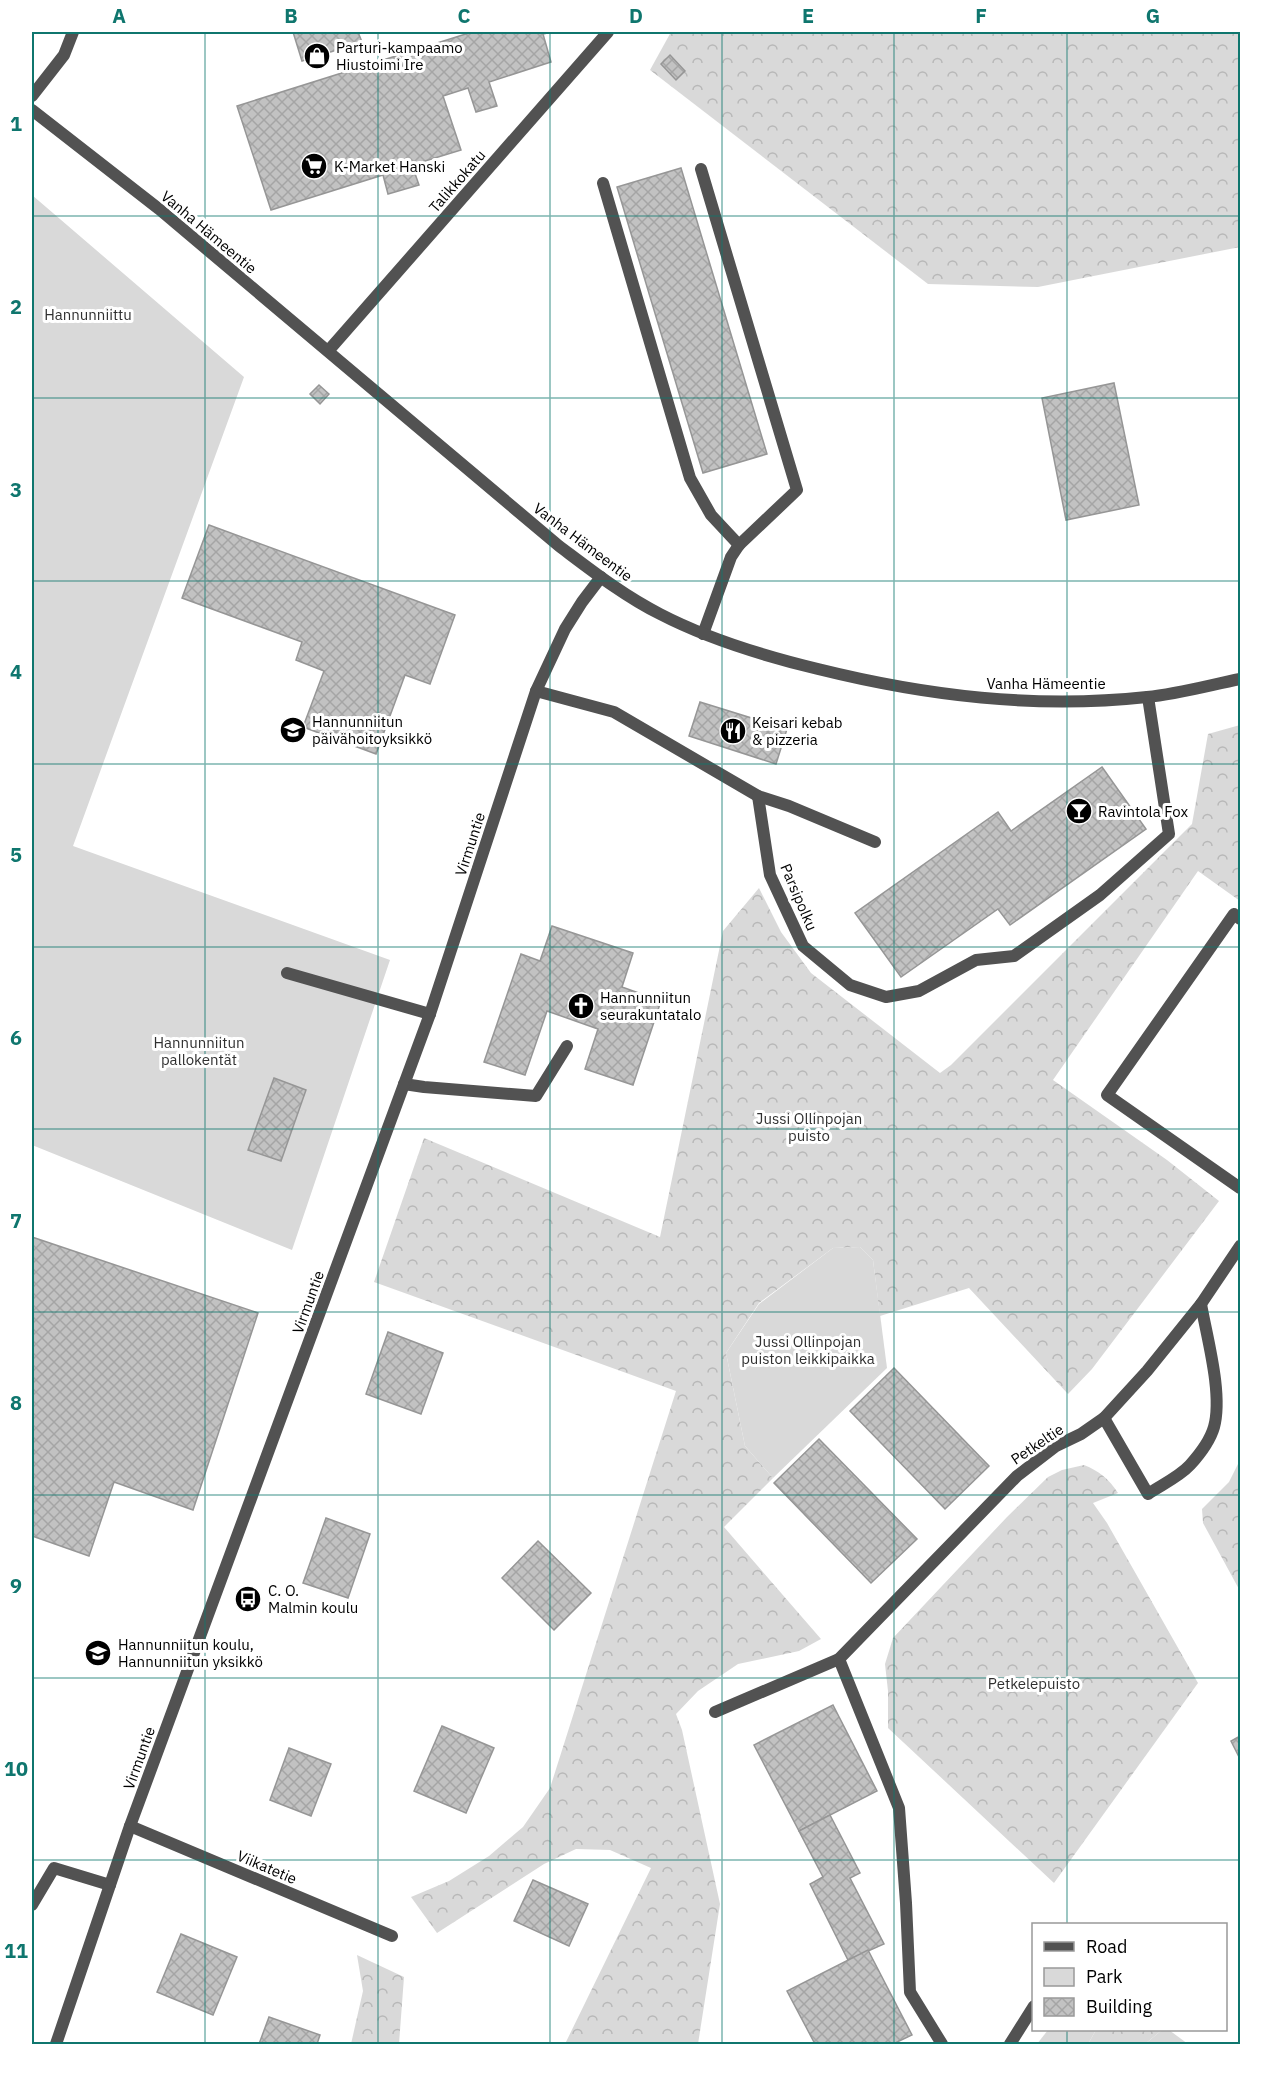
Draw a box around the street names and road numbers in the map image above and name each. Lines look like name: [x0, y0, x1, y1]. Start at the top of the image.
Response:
street label: Talikkokatu: [425, 146, 489, 216]
street label: Vanha Hämeentie: [157, 186, 261, 278]
street label: Vanha Hämeentie: [530, 499, 636, 585]
street label: Vanha Hämeentie: [986, 674, 1106, 693]
street label: Virmuntie: [451, 810, 489, 878]
street label: Parsipolku: [776, 861, 822, 933]
street label: Virmuntie: [288, 1268, 328, 1336]
street label: Petkeltie: [1007, 1420, 1067, 1468]
street label: Virmuntie: [119, 1724, 159, 1792]
street label: Viikatetie: [234, 1846, 300, 1888]

